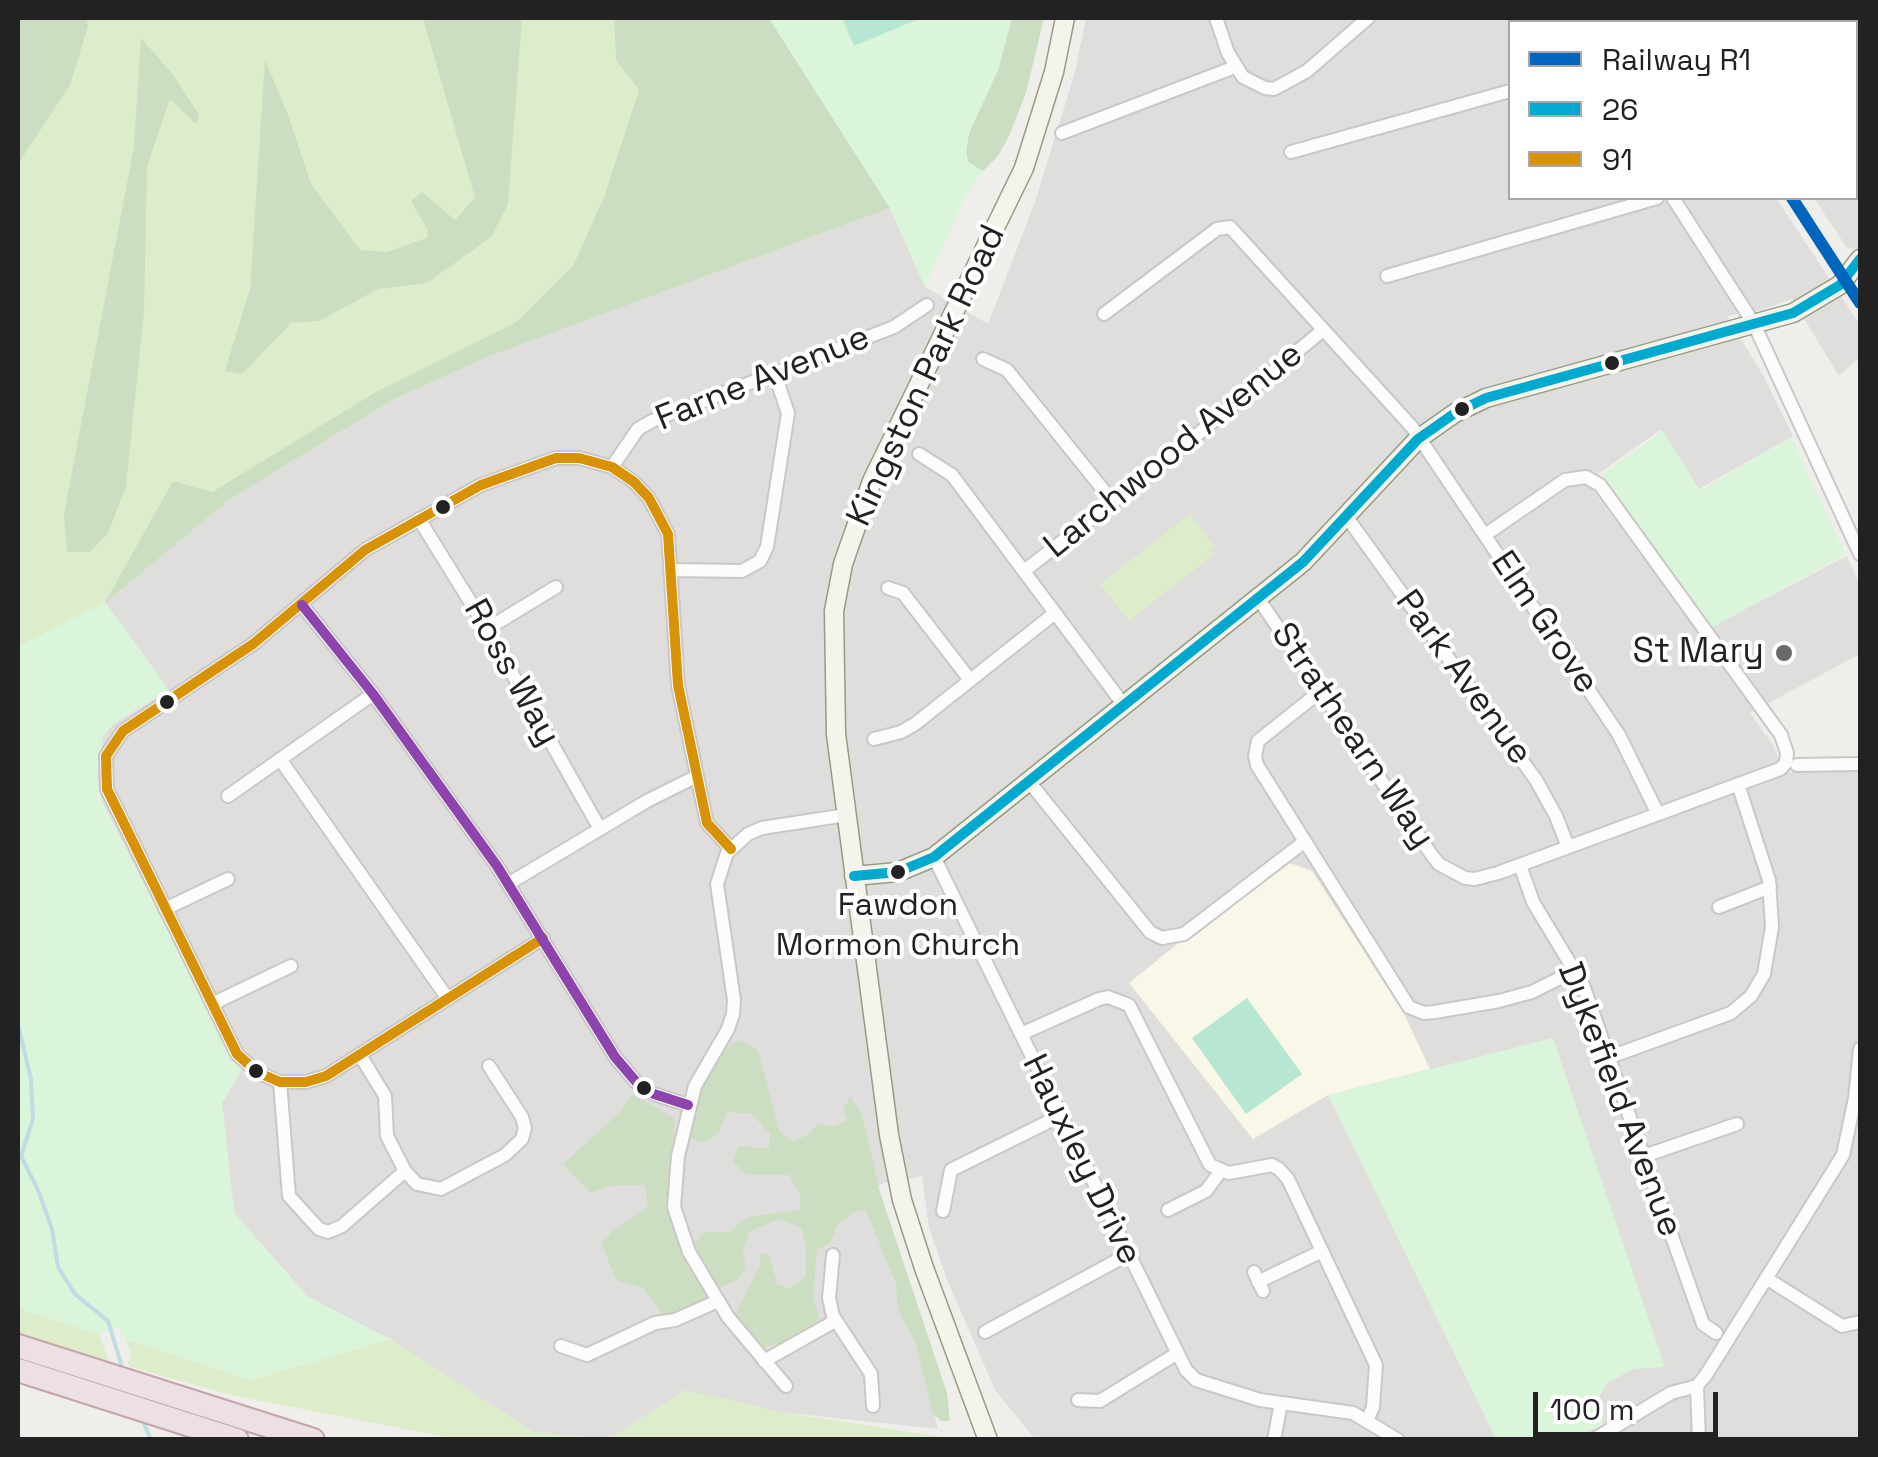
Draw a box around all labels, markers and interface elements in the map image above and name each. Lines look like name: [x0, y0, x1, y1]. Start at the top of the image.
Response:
legend: [1508, 20, 1858, 200]
text: Railway R1: [1602, 40, 1751, 79]
text: 26: [1602, 90, 1638, 129]
text: 91: [1602, 140, 1633, 179]
street label: Kingston Park Road: [839, 219, 1015, 533]
street label: Farne Avenue: [650, 317, 876, 441]
street label: Larchwood Avenue: [1036, 334, 1312, 568]
unlabelled marker: [1602, 353, 1622, 373]
unlabelled marker: [1452, 399, 1472, 419]
unlabelled marker: [433, 497, 453, 517]
street label: Elm Grove: [1481, 544, 1607, 702]
street label: Park Avenue: [1386, 583, 1540, 773]
street label: Ross Way: [454, 592, 568, 754]
street label: Strathearn Way: [1261, 615, 1443, 857]
place label: St Mary: [1632, 632, 1764, 674]
marker: St Mary: [1773, 642, 1795, 664]
unlabelled marker: [157, 692, 177, 712]
marker: Fawdon Mormon Church: [888, 862, 908, 882]
place label: Fawdon Mormon Church: [776, 887, 1020, 962]
street label: Dykefield Avenue: [1547, 957, 1691, 1243]
street label: Hauxley Drive: [1012, 1048, 1150, 1272]
unlabelled marker: [246, 1061, 266, 1081]
unlabelled marker: [634, 1078, 654, 1098]
scale bar: [1538, 1372, 1723, 1434]
text: 100 m: [1550, 1390, 1635, 1429]

